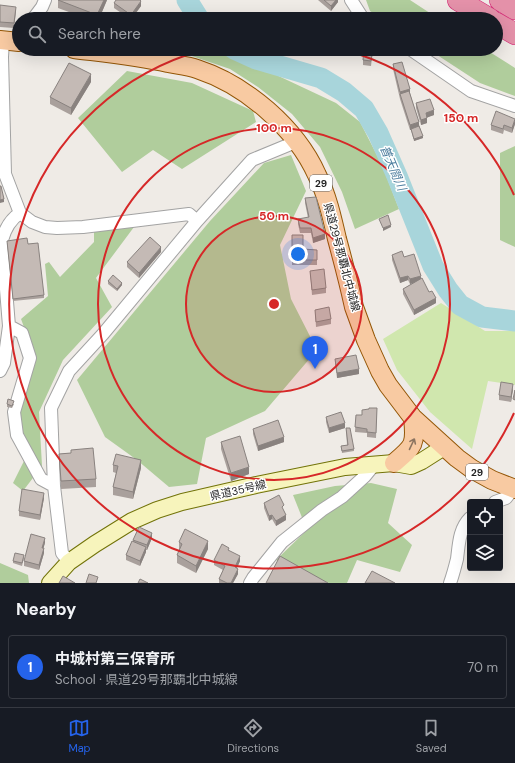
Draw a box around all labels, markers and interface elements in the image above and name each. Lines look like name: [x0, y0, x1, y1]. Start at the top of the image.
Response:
search box: [12, 12, 503, 56]
icon: search: [26, 23, 48, 45]
text: Search here: [58, 24, 141, 44]
text: 150 m: [444, 110, 478, 126]
text: 100 m: [256, 120, 292, 136]
water label: 普天間川: [376, 143, 411, 195]
road number: 29: [310, 175, 332, 191]
street label: 県道29号那覇北中城線: [321, 201, 363, 313]
text: 50 m: [259, 208, 289, 224]
your location: [288, 244, 308, 264]
centre of rings: [267, 297, 281, 311]
pin: 1: [302, 336, 328, 369]
one-way arrow: [408, 438, 416, 450]
road number: 29: [466, 464, 488, 480]
street label: 県道35号線: [209, 477, 267, 503]
map controls: [467, 499, 503, 571]
button: locate: [467, 499, 503, 535]
button: layers: [467, 535, 503, 571]
text: Nearby: [16, 598, 76, 620]
text: 中城村第三保育所: [55, 649, 175, 669]
text: 1: [28, 659, 32, 676]
text: 70 m: [467, 659, 498, 676]
text: School · 県道29号那覇北中城線: [55, 671, 238, 688]
tab: Map: [68, 717, 91, 755]
tab: Directions: [227, 717, 279, 755]
tab: Saved: [416, 717, 447, 755]

